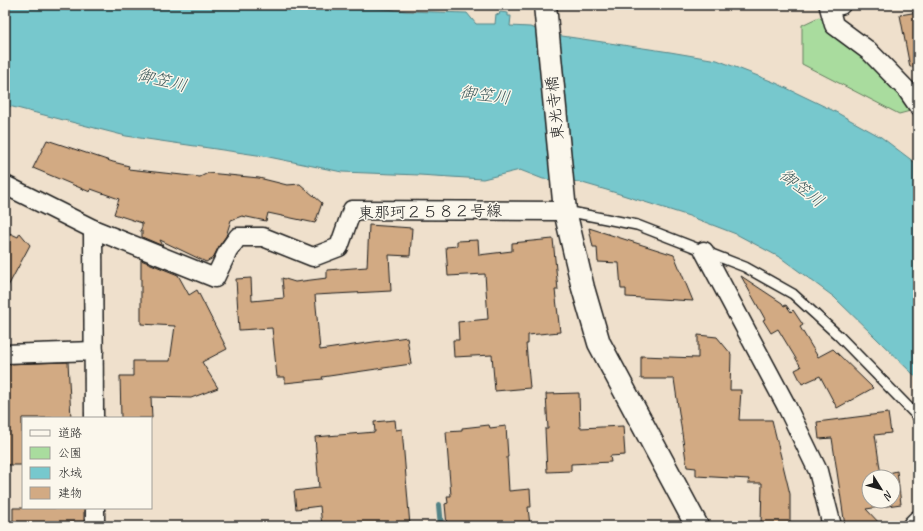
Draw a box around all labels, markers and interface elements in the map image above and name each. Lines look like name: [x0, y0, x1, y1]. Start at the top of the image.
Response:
water label: 御笠川: [135, 64, 189, 96]
street label: 東光寺橋: [542, 75, 568, 141]
water label: 御笠川: [458, 81, 512, 109]
water label: 御笠川: [775, 164, 829, 212]
street label: 東那珂２５８２号線: [358, 201, 502, 223]
legend: [22, 417, 152, 509]
text: 道路: [58, 425, 82, 441]
text: 公園: [58, 445, 82, 461]
text: 水域: [58, 465, 82, 481]
north arrow: [861, 469, 901, 509]
text: 建物: [58, 485, 82, 501]
text: N: [880, 488, 897, 504]

